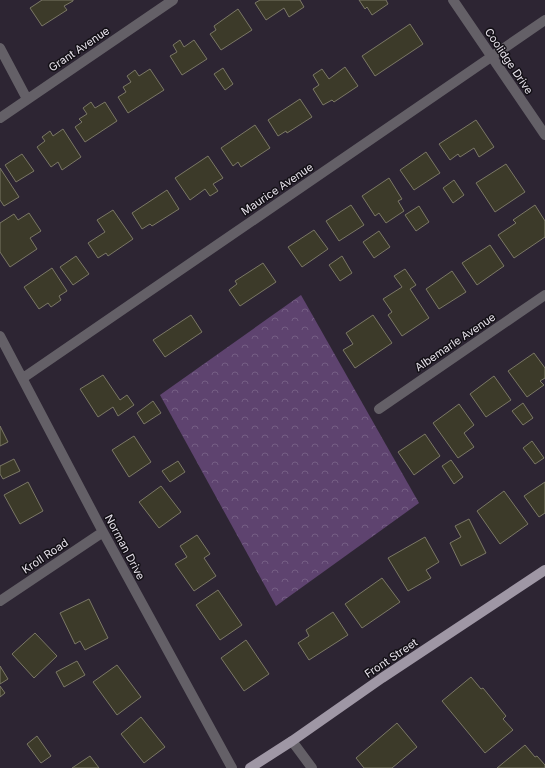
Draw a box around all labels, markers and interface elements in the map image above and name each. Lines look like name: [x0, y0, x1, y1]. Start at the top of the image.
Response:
street label: Grant Avenue: [46, 24, 112, 74]
street label: Coolidge Drive: [482, 25, 536, 97]
street label: Maurice Avenue: [238, 160, 316, 218]
street label: Albemarle Avenue: [412, 310, 498, 374]
street label: Norman Drive: [102, 512, 148, 582]
street label: Kroll Road: [19, 535, 71, 577]
street label: Front Street: [362, 635, 421, 681]

